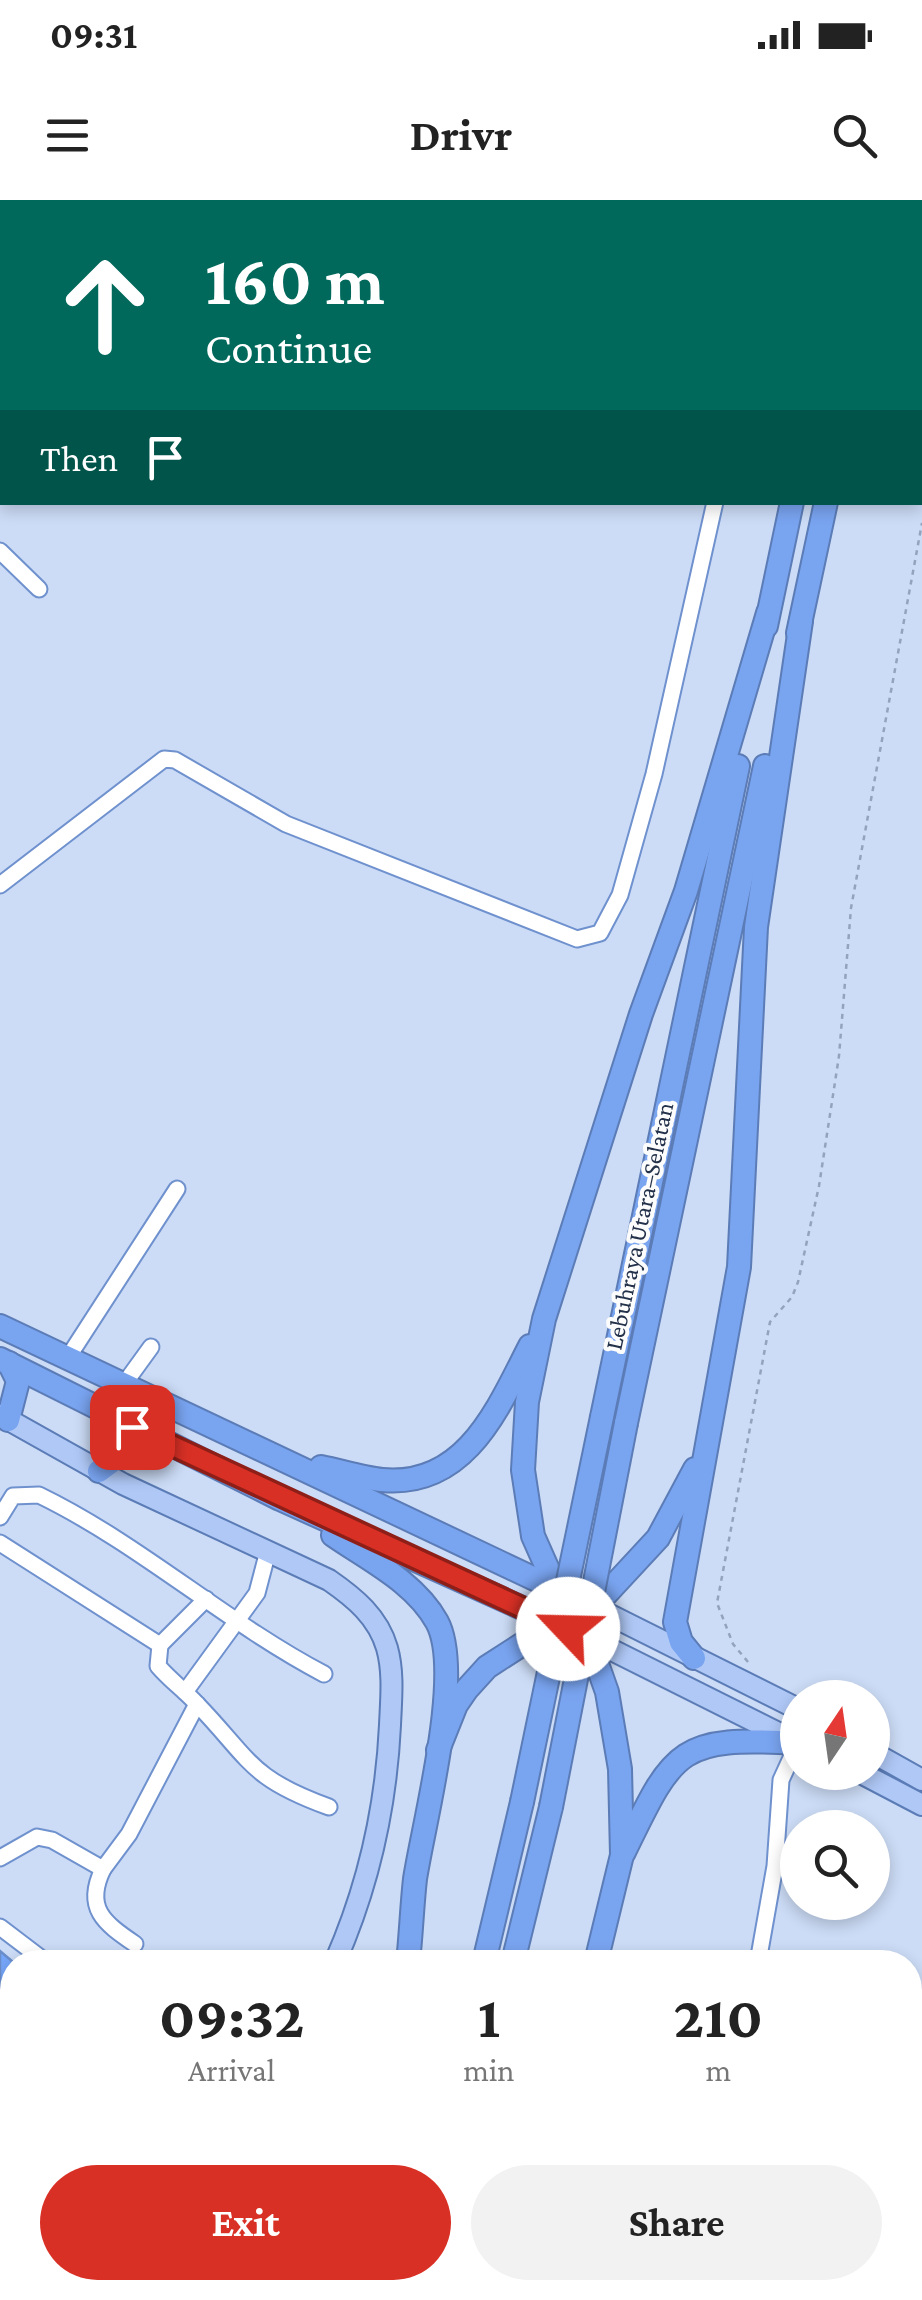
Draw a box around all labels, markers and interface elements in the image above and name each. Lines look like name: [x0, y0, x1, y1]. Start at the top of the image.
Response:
text: 09:31: [50, 14, 137, 56]
icon: menu: [40, 108, 95, 163]
icon: search: [827, 108, 882, 163]
text: Drivr: [410, 110, 512, 160]
icon: ahead: [40, 240, 170, 370]
text: 160 m: [205, 241, 385, 319]
text: Continue: [205, 323, 372, 373]
icon: arrive: [138, 430, 193, 485]
text: Then: [40, 437, 118, 479]
street label: Lebuhraya Utara–Selatan: [600, 1100, 679, 1352]
pin: [90, 1385, 175, 1470]
icon: arrive: [105, 1400, 160, 1455]
position arrow: [516, 1577, 620, 1681]
north arrow: [780, 1680, 890, 1790]
map controls: [780, 1680, 890, 1920]
button: search: [780, 1810, 890, 1920]
text: 09:32: [159, 1983, 304, 2050]
text: 1: [478, 1983, 500, 2050]
text: 210: [674, 1983, 763, 2050]
text: Arrival: [188, 2052, 275, 2088]
text: min: [463, 2052, 515, 2088]
text: m: [705, 2052, 731, 2088]
button: Exit: [40, 2165, 451, 2280]
button: Share: [471, 2165, 882, 2280]

